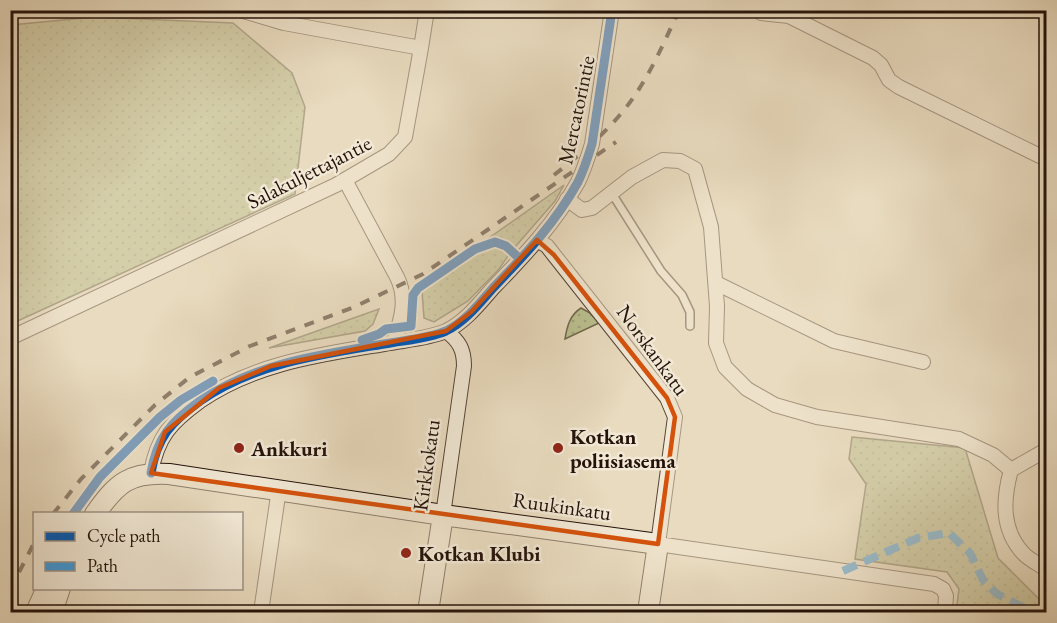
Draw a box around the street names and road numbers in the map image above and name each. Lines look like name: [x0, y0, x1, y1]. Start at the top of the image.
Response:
street label: Mercatorintie: [551, 53, 601, 167]
street label: Salakuljettajantie: [242, 129, 376, 215]
street label: Norskankatu: [611, 299, 695, 401]
street label: Kirkkokatu: [406, 417, 446, 513]
street label: Ruukinkatu: [511, 486, 613, 526]

